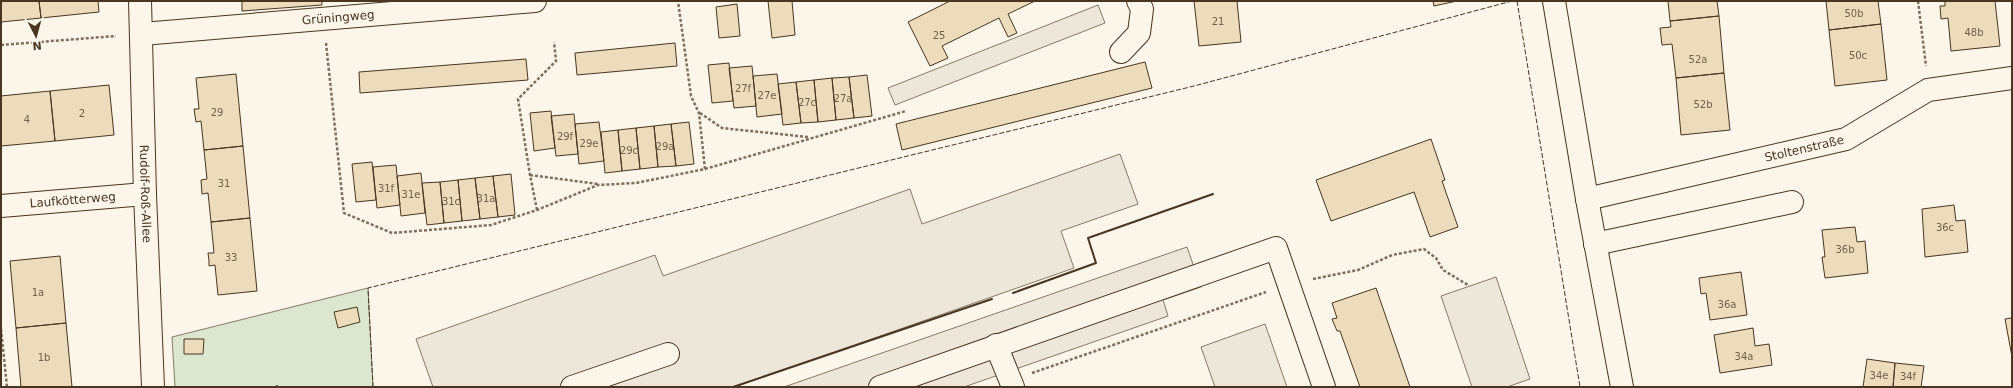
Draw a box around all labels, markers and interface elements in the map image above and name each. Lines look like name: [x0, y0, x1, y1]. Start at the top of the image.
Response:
street label: Grüningweg: [301, 7, 375, 28]
house number: 50b: [1844, 8, 1864, 19]
north arrow: [16, 16, 56, 56]
house number: 21: [1212, 16, 1224, 27]
house number: 48b: [1964, 27, 1984, 38]
house number: 25: [933, 30, 945, 41]
text: N: [32, 39, 42, 52]
house number: 50c: [1849, 50, 1867, 61]
house number: 52a: [1689, 54, 1707, 65]
house number: 27f: [735, 83, 752, 94]
house number: 27e: [758, 90, 776, 101]
house number: 27a: [834, 93, 852, 104]
house number: 27c: [798, 97, 816, 108]
house number: 52b: [1693, 99, 1713, 110]
house number: 29: [211, 107, 223, 118]
house number: 2: [79, 108, 85, 119]
house number: 4: [24, 114, 30, 125]
house number: 29f: [557, 131, 574, 142]
street label: Stoltenstraße: [1763, 133, 1845, 165]
house number: 29e: [580, 138, 598, 149]
house number: 29a: [656, 141, 674, 152]
street label: Rudolf-Roß-Allee: [137, 145, 154, 243]
house number: 29c: [620, 145, 638, 156]
house number: 31: [218, 178, 230, 189]
house number: 31f: [378, 183, 395, 194]
street label: Laufkötterweg: [29, 189, 116, 211]
house number: 31e: [402, 189, 420, 200]
house number: 31a: [477, 193, 495, 204]
house number: 31c: [442, 196, 460, 207]
house number: 36c: [1936, 222, 1954, 233]
house number: 36b: [1835, 244, 1855, 255]
house number: 33: [225, 252, 237, 263]
house number: 1a: [32, 287, 44, 298]
house number: 36a: [1718, 299, 1736, 310]
house number: 34a: [1735, 351, 1753, 362]
house number: 1b: [38, 352, 50, 363]
house number: 34e: [1870, 370, 1888, 381]
house number: 34f: [1900, 371, 1917, 382]

